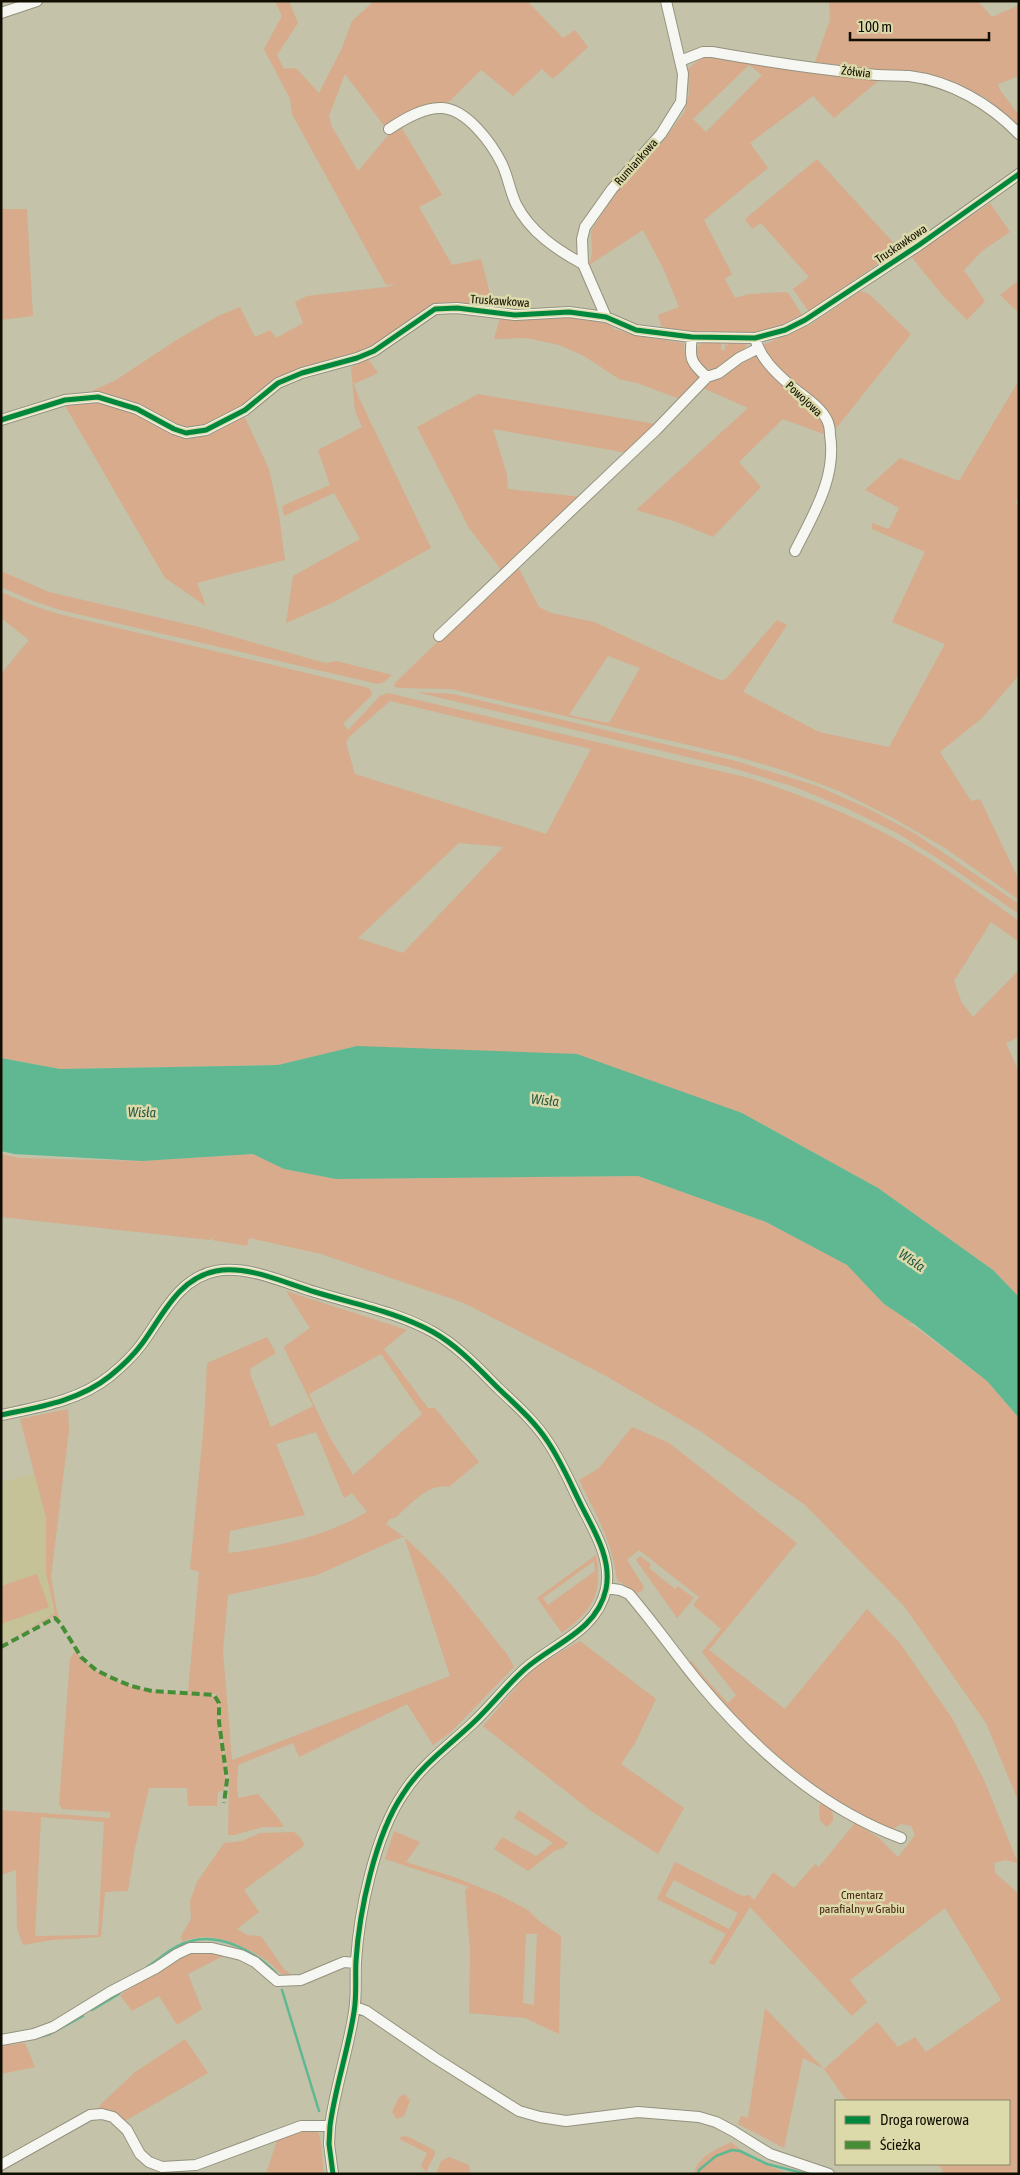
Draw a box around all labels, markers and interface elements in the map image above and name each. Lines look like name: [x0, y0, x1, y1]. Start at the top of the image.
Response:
scale bar: [850, 10, 989, 42]
text: 100 m: [858, 18, 892, 35]
street label: Żółwia: [840, 63, 872, 81]
street label: Rumiankowa: [611, 136, 661, 188]
street label: Truskawkowa: [872, 222, 930, 266]
street label: Truskawkowa: [470, 292, 530, 310]
street label: Powojowa: [783, 379, 825, 419]
water label: Wisła: [530, 1091, 560, 1109]
water label: Wisła: [128, 1104, 157, 1120]
water label: Wisła: [896, 1245, 929, 1275]
park label: Cmentarz parafialny w Grabiu: [819, 1888, 905, 1916]
legend: [835, 2100, 1010, 2165]
text: Droga rowerowa: [880, 2111, 969, 2128]
text: Ścieżka: [880, 2136, 921, 2153]

